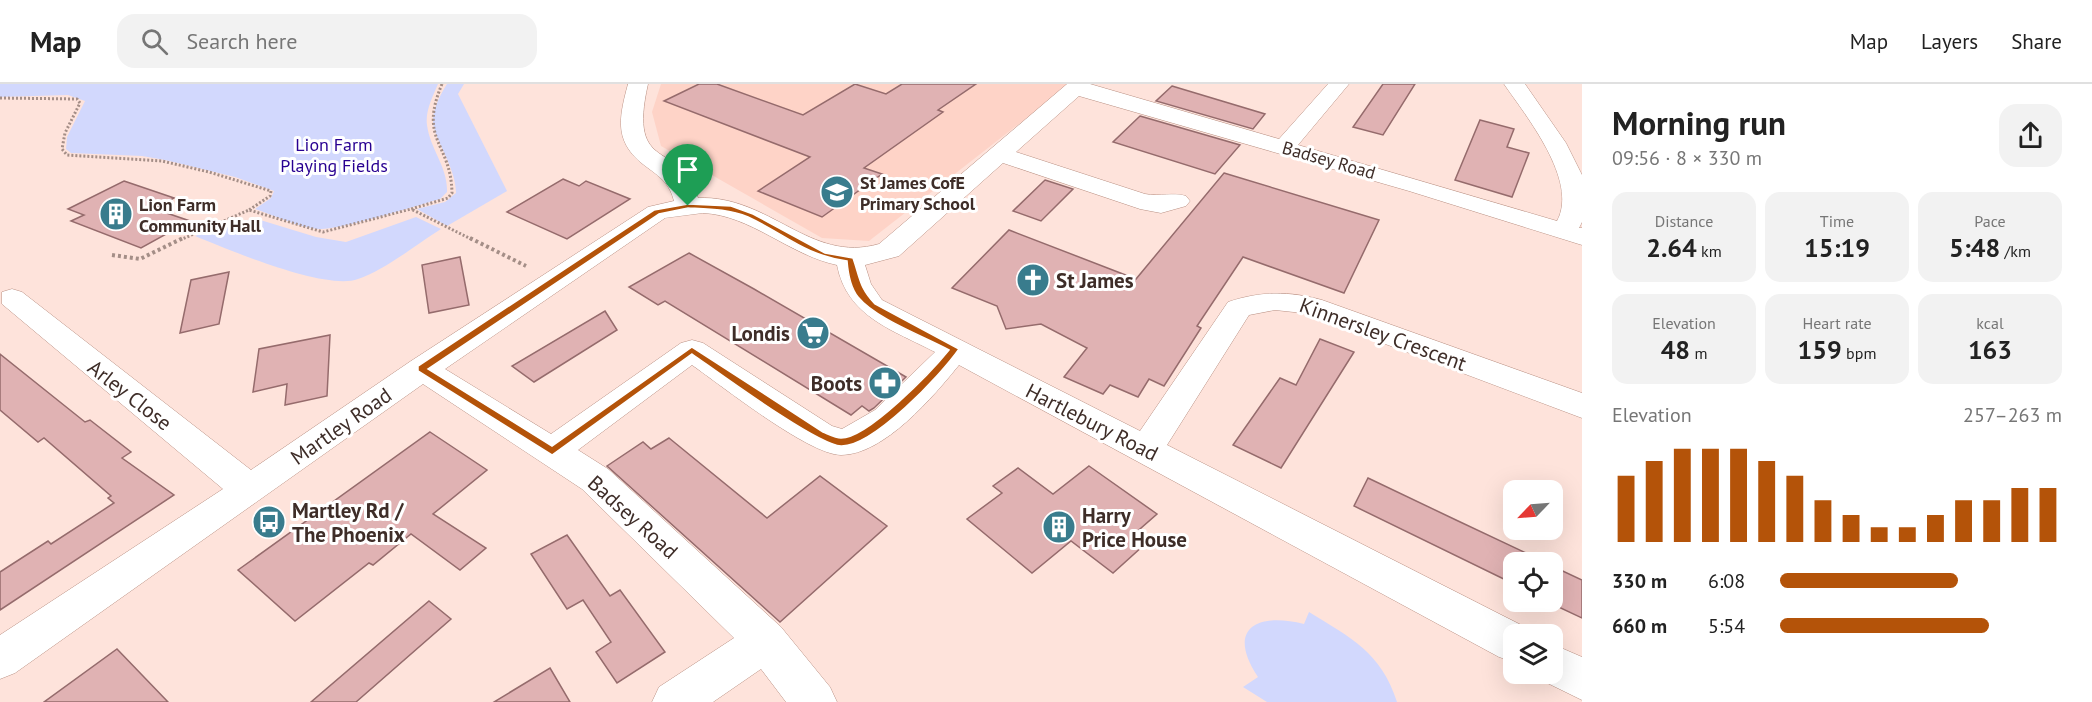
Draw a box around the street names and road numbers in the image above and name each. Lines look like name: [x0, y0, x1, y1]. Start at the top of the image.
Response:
street label: Badsey Road: [1280, 136, 1378, 184]
street label: Kinnersley Crescent: [1296, 291, 1470, 377]
street label: Arley Close: [83, 354, 177, 436]
street label: Hartlebury Road: [1021, 377, 1163, 467]
street label: Martley Road: [285, 381, 397, 471]
street label: Badsey Road: [582, 469, 684, 565]

